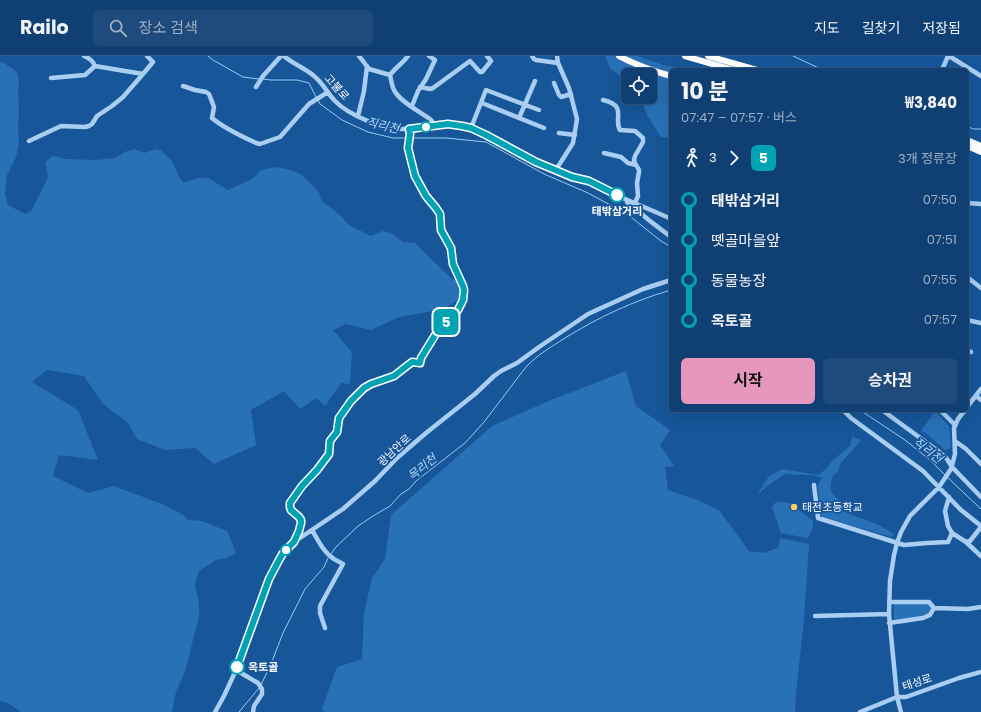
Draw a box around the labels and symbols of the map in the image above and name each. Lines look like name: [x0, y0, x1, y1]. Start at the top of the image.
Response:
street label: 고불로: [321, 70, 353, 104]
water label: 직리천: [365, 113, 403, 137]
unlabelled marker: [420, 121, 432, 133]
marker: 태밖삼거리: [609, 187, 625, 203]
place label: 태밖삼거리: [592, 203, 642, 219]
line badge: 5: [433, 309, 459, 335]
street label: 광남안로: [374, 430, 414, 470]
water label: 직리천: [910, 433, 948, 468]
water label: 목리천: [404, 449, 442, 484]
place label: 태전초등학교: [802, 499, 863, 515]
marker: 태전초등학교: [789, 502, 799, 512]
unlabelled marker: [280, 544, 292, 556]
marker: 옥토골: [229, 659, 245, 675]
place label: 옥토골: [248, 659, 278, 675]
street label: 태성로: [900, 670, 934, 694]

